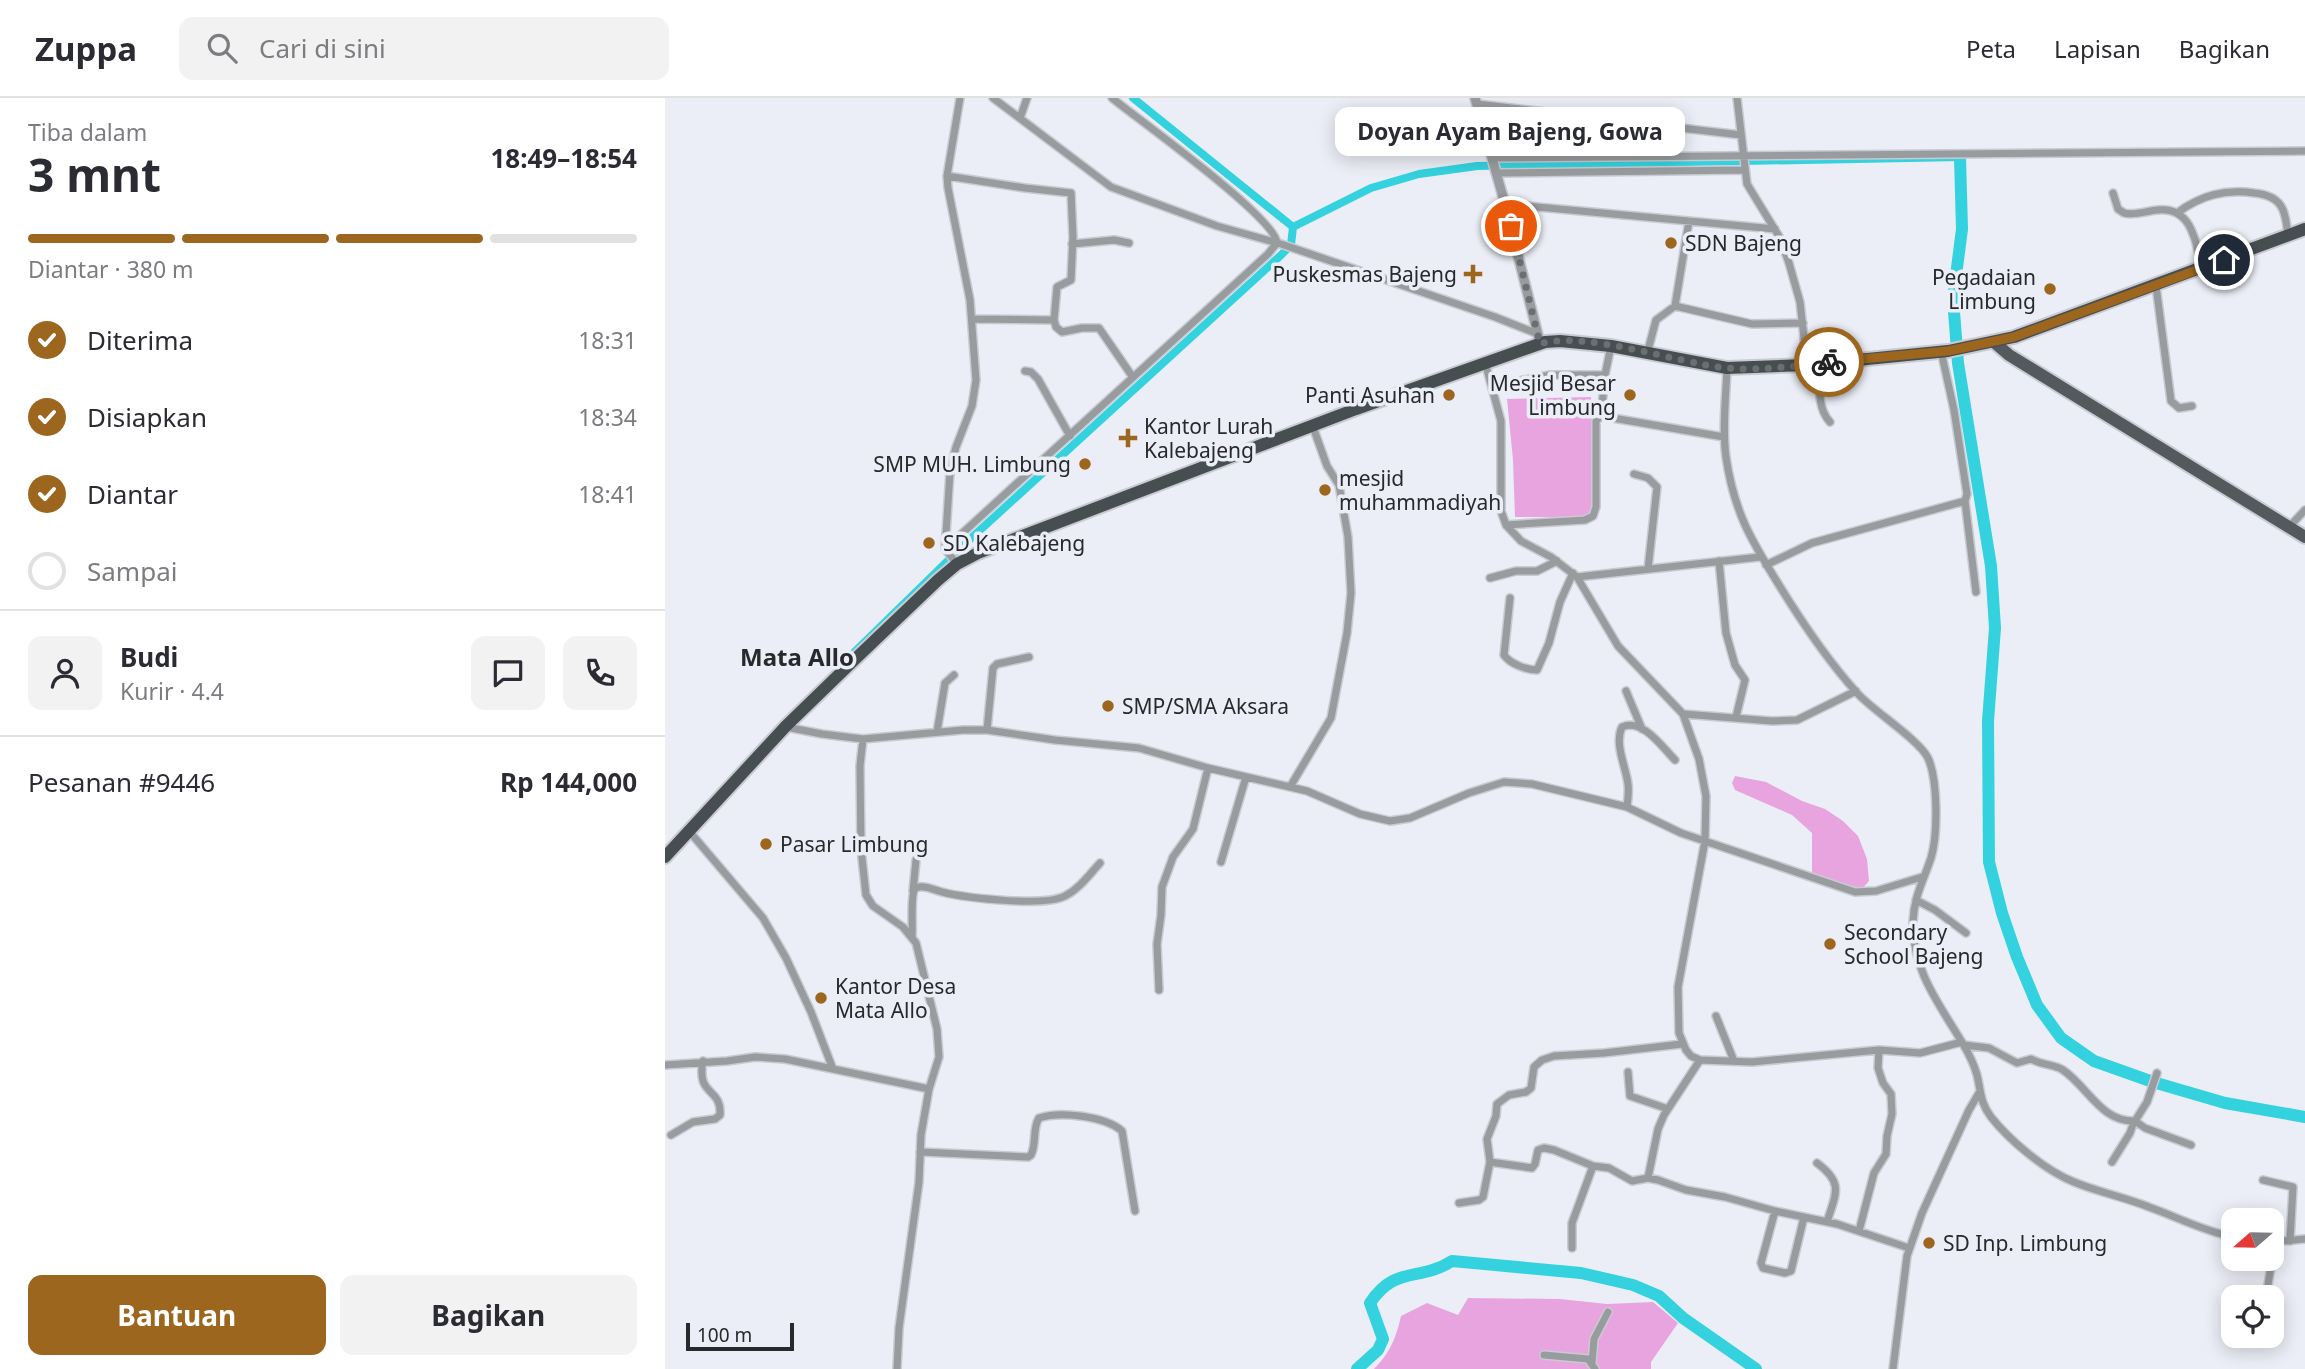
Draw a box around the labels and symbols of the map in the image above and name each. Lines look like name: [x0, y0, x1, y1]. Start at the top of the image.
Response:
callout: Doyan Ayam Bajeng, Gowa: [1336, 107, 1686, 156]
pin: [1481, 196, 1541, 256]
place label: SDN Bajeng: [1685, 229, 1802, 257]
pin: [2194, 230, 2254, 290]
marker: SDN Bajeng: [1663, 235, 1679, 251]
place label: Puskesmas Bajeng: [1273, 260, 1457, 288]
place label: Pegadaian Limbung: [1932, 263, 2036, 315]
marker: Puskesmas Bajeng: [1463, 264, 1483, 284]
marker: Pegadaian Limbung: [2042, 281, 2058, 297]
courier: [1794, 327, 1864, 397]
place label: Mesjid Besar Limbung: [1490, 369, 1616, 421]
place label: Panti Asuhan: [1305, 381, 1435, 409]
marker: Panti Asuhan: [1441, 387, 1457, 403]
marker: Mesjid Besar Limbung: [1622, 387, 1638, 403]
place label: Kantor Lurah Kalebajeng: [1144, 412, 1273, 464]
marker: Kantor Lurah Kalebajeng: [1118, 428, 1138, 448]
place label: SMP MUH. Limbung: [873, 450, 1071, 478]
marker: SMP MUH. Limbung: [1077, 456, 1093, 472]
place label: mesjid muhammadiyah: [1339, 464, 1501, 516]
marker: mesjid muhammadiyah: [1317, 482, 1333, 498]
place label: SD Kalebajeng: [943, 529, 1085, 557]
marker: SD Kalebajeng: [921, 535, 937, 551]
district label: Mata Allo: [740, 640, 854, 673]
place label: SMP/SMA Aksara: [1122, 692, 1289, 720]
marker: SMP/SMA Aksara: [1100, 698, 1116, 714]
place label: Pasar Limbung: [780, 830, 928, 858]
marker: Pasar Limbung: [758, 836, 774, 852]
place label: Secondary School Bajeng: [1844, 918, 1983, 970]
marker: Secondary School Bajeng: [1822, 936, 1838, 952]
place label: Kantor Desa Mata Allo: [835, 972, 956, 1024]
marker: Kantor Desa Mata Allo: [813, 990, 829, 1006]
north arrow: [2221, 1208, 2284, 1270]
place label: SD Inp. Limbung: [1943, 1229, 2107, 1257]
marker: SD Inp. Limbung: [1921, 1235, 1937, 1251]
scale bar: [686, 1320, 795, 1352]

